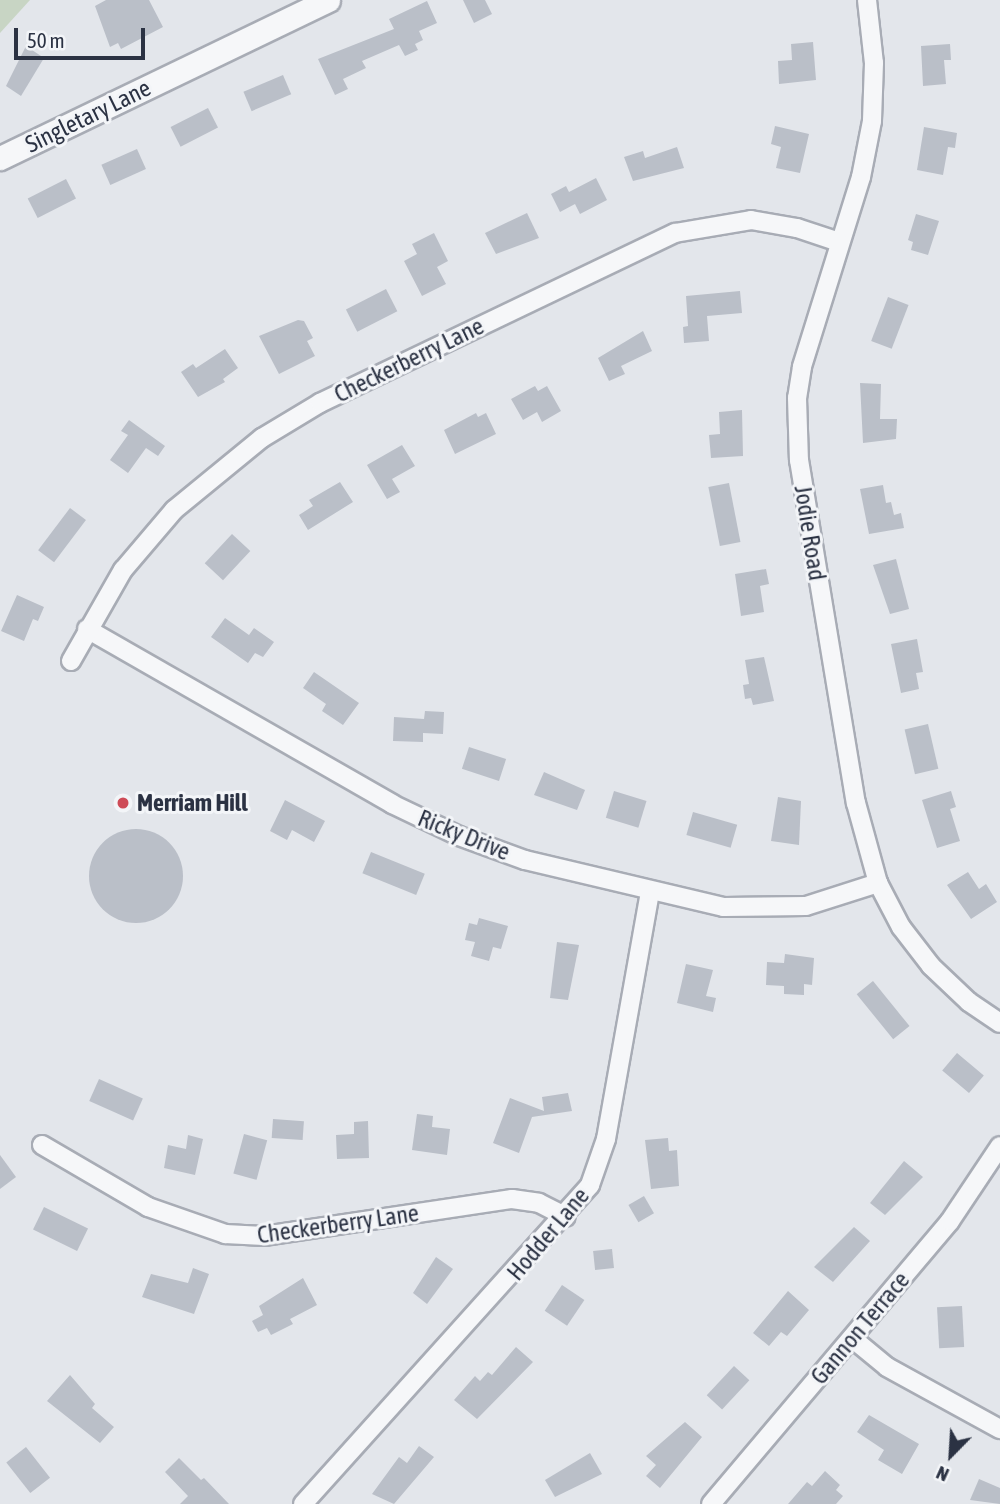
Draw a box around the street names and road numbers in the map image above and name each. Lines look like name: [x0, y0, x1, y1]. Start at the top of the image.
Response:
street label: Singletary Lane: [21, 73, 155, 159]
street label: Checkerberry Lane: [330, 311, 488, 409]
street label: Jodie Road: [788, 483, 832, 583]
street label: Ricky Drive: [414, 804, 514, 866]
street label: Hodder Lane: [501, 1182, 595, 1286]
street label: Checkerberry Lane: [255, 1198, 421, 1250]
street label: Gannon Terrace: [805, 1266, 915, 1390]

